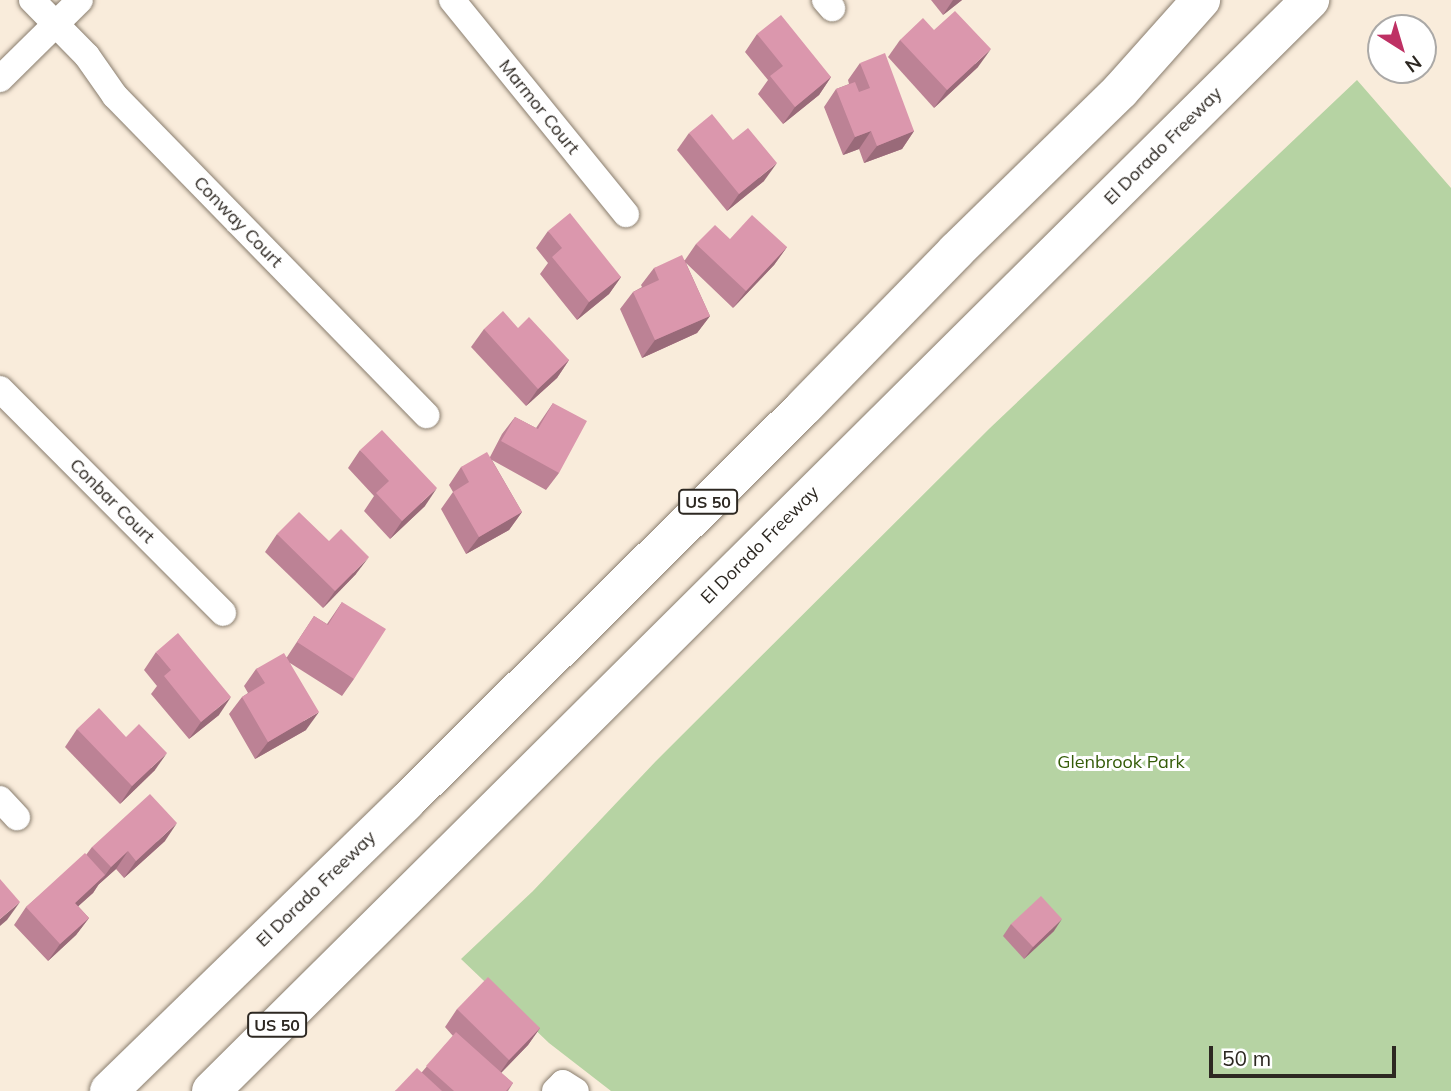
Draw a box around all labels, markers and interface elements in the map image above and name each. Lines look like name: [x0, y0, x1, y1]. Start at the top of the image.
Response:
north arrow: [1367, 14, 1437, 84]
text: N: [1400, 50, 1426, 78]
street label: Marmor Court: [494, 55, 584, 159]
street label: El Dorado Freeway: [1100, 83, 1226, 209]
street label: Conway Court: [189, 172, 287, 272]
street label: Conbar Court: [65, 454, 159, 548]
street label: El Dorado Freeway: [697, 482, 823, 608]
road number: US 50: [676, 489, 740, 514]
park label: Glenbrook Park: [1057, 751, 1185, 773]
street label: El Dorado Freeway: [252, 826, 380, 952]
road number: US 50: [246, 1012, 308, 1037]
scale bar: [1213, 1032, 1400, 1076]
text: 50 m: [1222, 1045, 1271, 1071]

